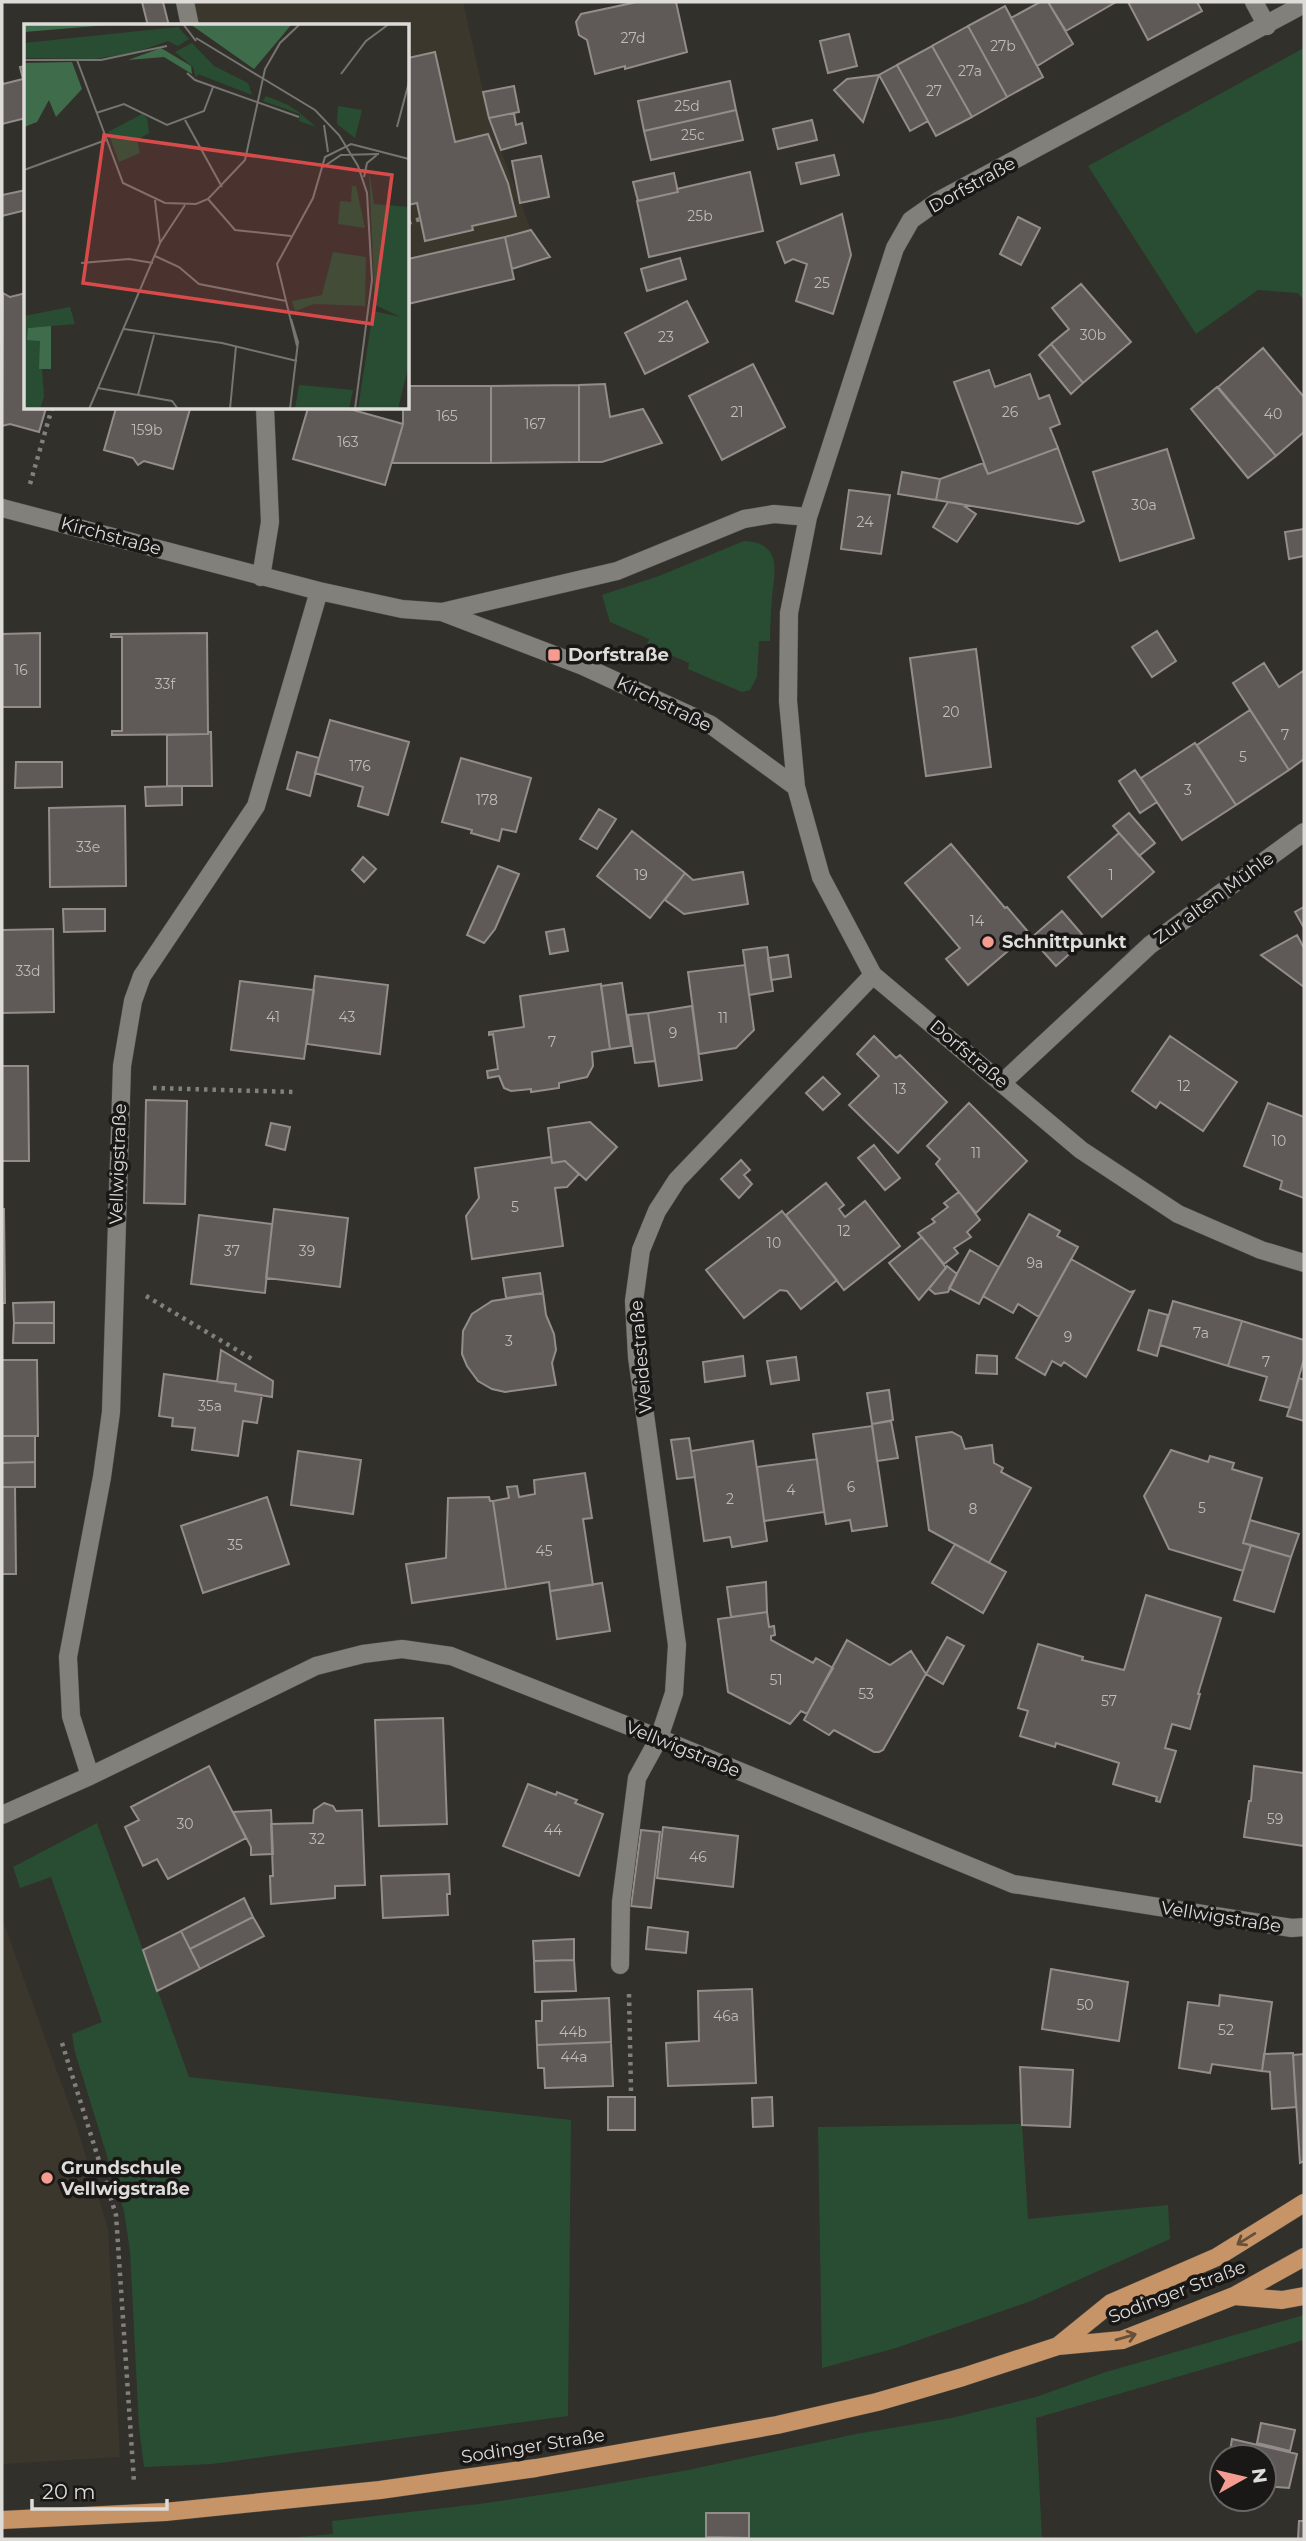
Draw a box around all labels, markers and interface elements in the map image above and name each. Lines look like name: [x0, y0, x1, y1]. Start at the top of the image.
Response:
inset map: [24, 24, 410, 410]
house number: 27d: [621, 29, 645, 47]
house number: 27b: [990, 37, 1016, 55]
house number: 27a: [958, 62, 982, 80]
house number: 27: [926, 82, 942, 100]
house number: 25d: [674, 97, 700, 115]
house number: 25c: [681, 126, 705, 144]
street label: Dorfstraße: [925, 152, 1019, 218]
house number: 25b: [687, 207, 713, 225]
house number: 25: [814, 274, 830, 292]
house number: 30b: [1080, 326, 1106, 344]
house number: 23: [658, 328, 674, 346]
house number: 21: [730, 403, 744, 421]
house number: 26: [1002, 403, 1019, 421]
house number: 40: [1264, 405, 1282, 423]
house number: 165: [436, 407, 458, 425]
house number: 167: [524, 415, 546, 433]
house number: 159b: [132, 421, 163, 439]
house number: 163: [337, 433, 359, 451]
house number: 30a: [1131, 496, 1157, 514]
street label: Kirchstraße: [58, 512, 164, 560]
house number: 24: [857, 513, 874, 531]
place label: Dorfstraße: [568, 644, 669, 666]
marker: Dorfstraße: [546, 647, 562, 663]
house number: 16: [14, 661, 28, 679]
street label: Kirchstraße: [613, 672, 715, 736]
house number: 33f: [155, 675, 176, 693]
house number: 20: [942, 703, 960, 721]
house number: 7: [1281, 726, 1289, 744]
house number: 5: [1239, 748, 1247, 766]
house number: 176: [349, 757, 371, 775]
house number: 3: [1184, 781, 1192, 799]
house number: 178: [476, 791, 498, 809]
house number: 33e: [76, 838, 100, 856]
street label: Zur alten Mühle: [1150, 847, 1278, 949]
house number: 19: [634, 866, 648, 884]
house number: 1: [1108, 866, 1114, 884]
house number: 14: [970, 912, 985, 930]
place label: Schnittpunkt: [1002, 931, 1127, 953]
marker: Schnittpunkt: [980, 934, 996, 950]
house number: 33d: [15, 962, 41, 980]
house number: 41: [266, 1008, 280, 1026]
house number: 43: [339, 1008, 356, 1026]
house number: 11: [718, 1009, 728, 1027]
street label: Dorfstraße: [925, 1015, 1013, 1093]
house number: 9: [669, 1024, 677, 1042]
house number: 7: [548, 1033, 556, 1051]
house number: 12: [1177, 1077, 1191, 1095]
house number: 13: [894, 1080, 907, 1098]
street label: Vellwigstraße: [105, 1103, 131, 1225]
house number: 10: [1272, 1132, 1286, 1150]
house number: 11: [971, 1144, 981, 1162]
house number: 5: [511, 1198, 519, 1216]
house number: 12: [837, 1222, 851, 1240]
house number: 10: [767, 1234, 781, 1252]
house number: 37: [224, 1242, 240, 1260]
house number: 39: [299, 1242, 315, 1260]
house number: 9a: [1027, 1254, 1043, 1272]
street label: Weidestraße: [625, 1299, 657, 1415]
house number: 7a: [1193, 1324, 1209, 1342]
house number: 9: [1064, 1328, 1072, 1346]
house number: 3: [505, 1332, 513, 1350]
house number: 7: [1262, 1353, 1270, 1371]
house number: 35a: [198, 1397, 222, 1415]
house number: 6: [847, 1478, 856, 1496]
house number: 4: [786, 1481, 796, 1499]
house number: 2: [726, 1490, 734, 1508]
house number: 5: [1198, 1499, 1206, 1517]
house number: 8: [969, 1500, 978, 1518]
house number: 35: [227, 1536, 243, 1554]
house number: 45: [535, 1542, 553, 1560]
house number: 51: [770, 1671, 782, 1689]
house number: 53: [858, 1685, 874, 1703]
house number: 57: [1101, 1692, 1117, 1710]
street label: Vellwigstraße: [623, 1716, 743, 1782]
house number: 59: [1267, 1810, 1283, 1828]
house number: 30: [176, 1815, 194, 1833]
house number: 44: [544, 1821, 563, 1839]
house number: 32: [309, 1830, 325, 1848]
house number: 46: [689, 1848, 707, 1866]
street label: Vellwigstraße: [1159, 1897, 1283, 1937]
house number: 50: [1076, 1996, 1094, 2014]
house number: 46a: [713, 2007, 739, 2025]
house number: 52: [1218, 2021, 1234, 2039]
house number: 44b: [559, 2023, 587, 2041]
house number: 44a: [560, 2048, 588, 2066]
place label: Grundschule Vellwigstraße: [60, 2157, 190, 2200]
marker: Grundschule Vellwigstraße: [39, 2170, 55, 2186]
one-way arrow: [1237, 2233, 1257, 2247]
street label: Sodinger Straße: [1105, 2256, 1249, 2328]
one-way arrow: [1115, 2329, 1137, 2342]
street label: Sodinger Straße: [460, 2424, 606, 2468]
north arrow: [1208, 2443, 1278, 2513]
text: N: [1247, 2466, 1272, 2485]
scale bar: [32, 2468, 166, 2512]
text: 20 m: [42, 2479, 96, 2504]

